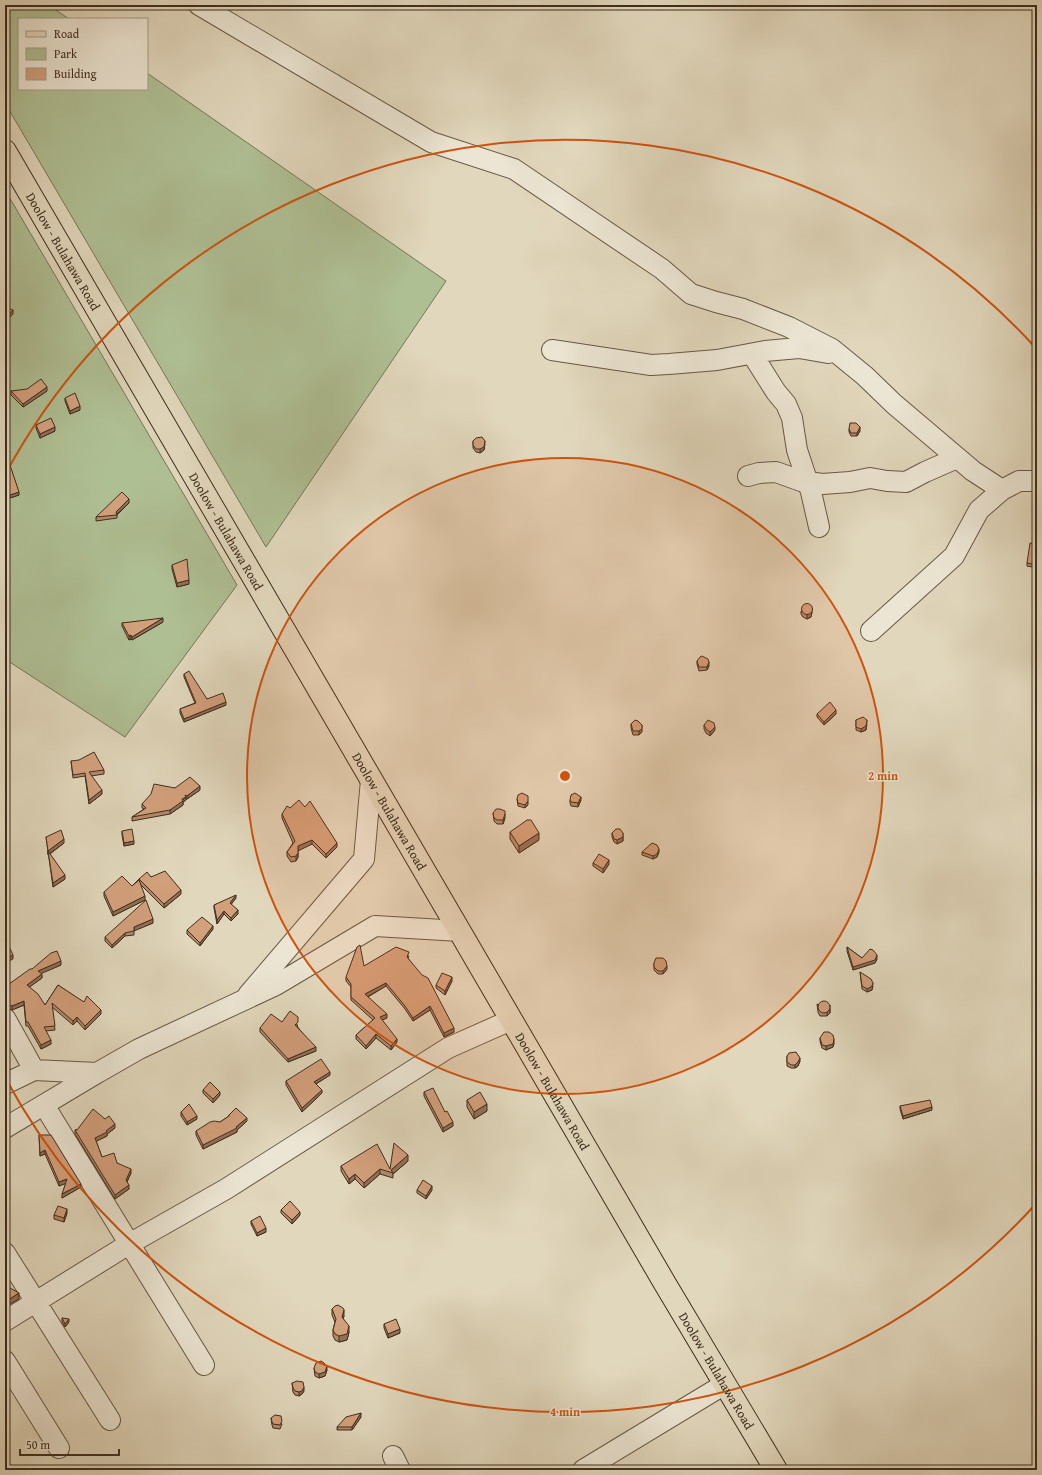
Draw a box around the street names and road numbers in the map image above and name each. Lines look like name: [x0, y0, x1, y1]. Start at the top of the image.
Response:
street label: Doolow - Bulahawa Road: [21, 189, 105, 314]
street label: Doolow - Bulahawa Road: [184, 469, 268, 594]
street label: Doolow - Bulahawa Road: [347, 749, 431, 874]
street label: Doolow - Bulahawa Road: [510, 1029, 594, 1154]
street label: Doolow - Bulahawa Road: [674, 1309, 759, 1433]

